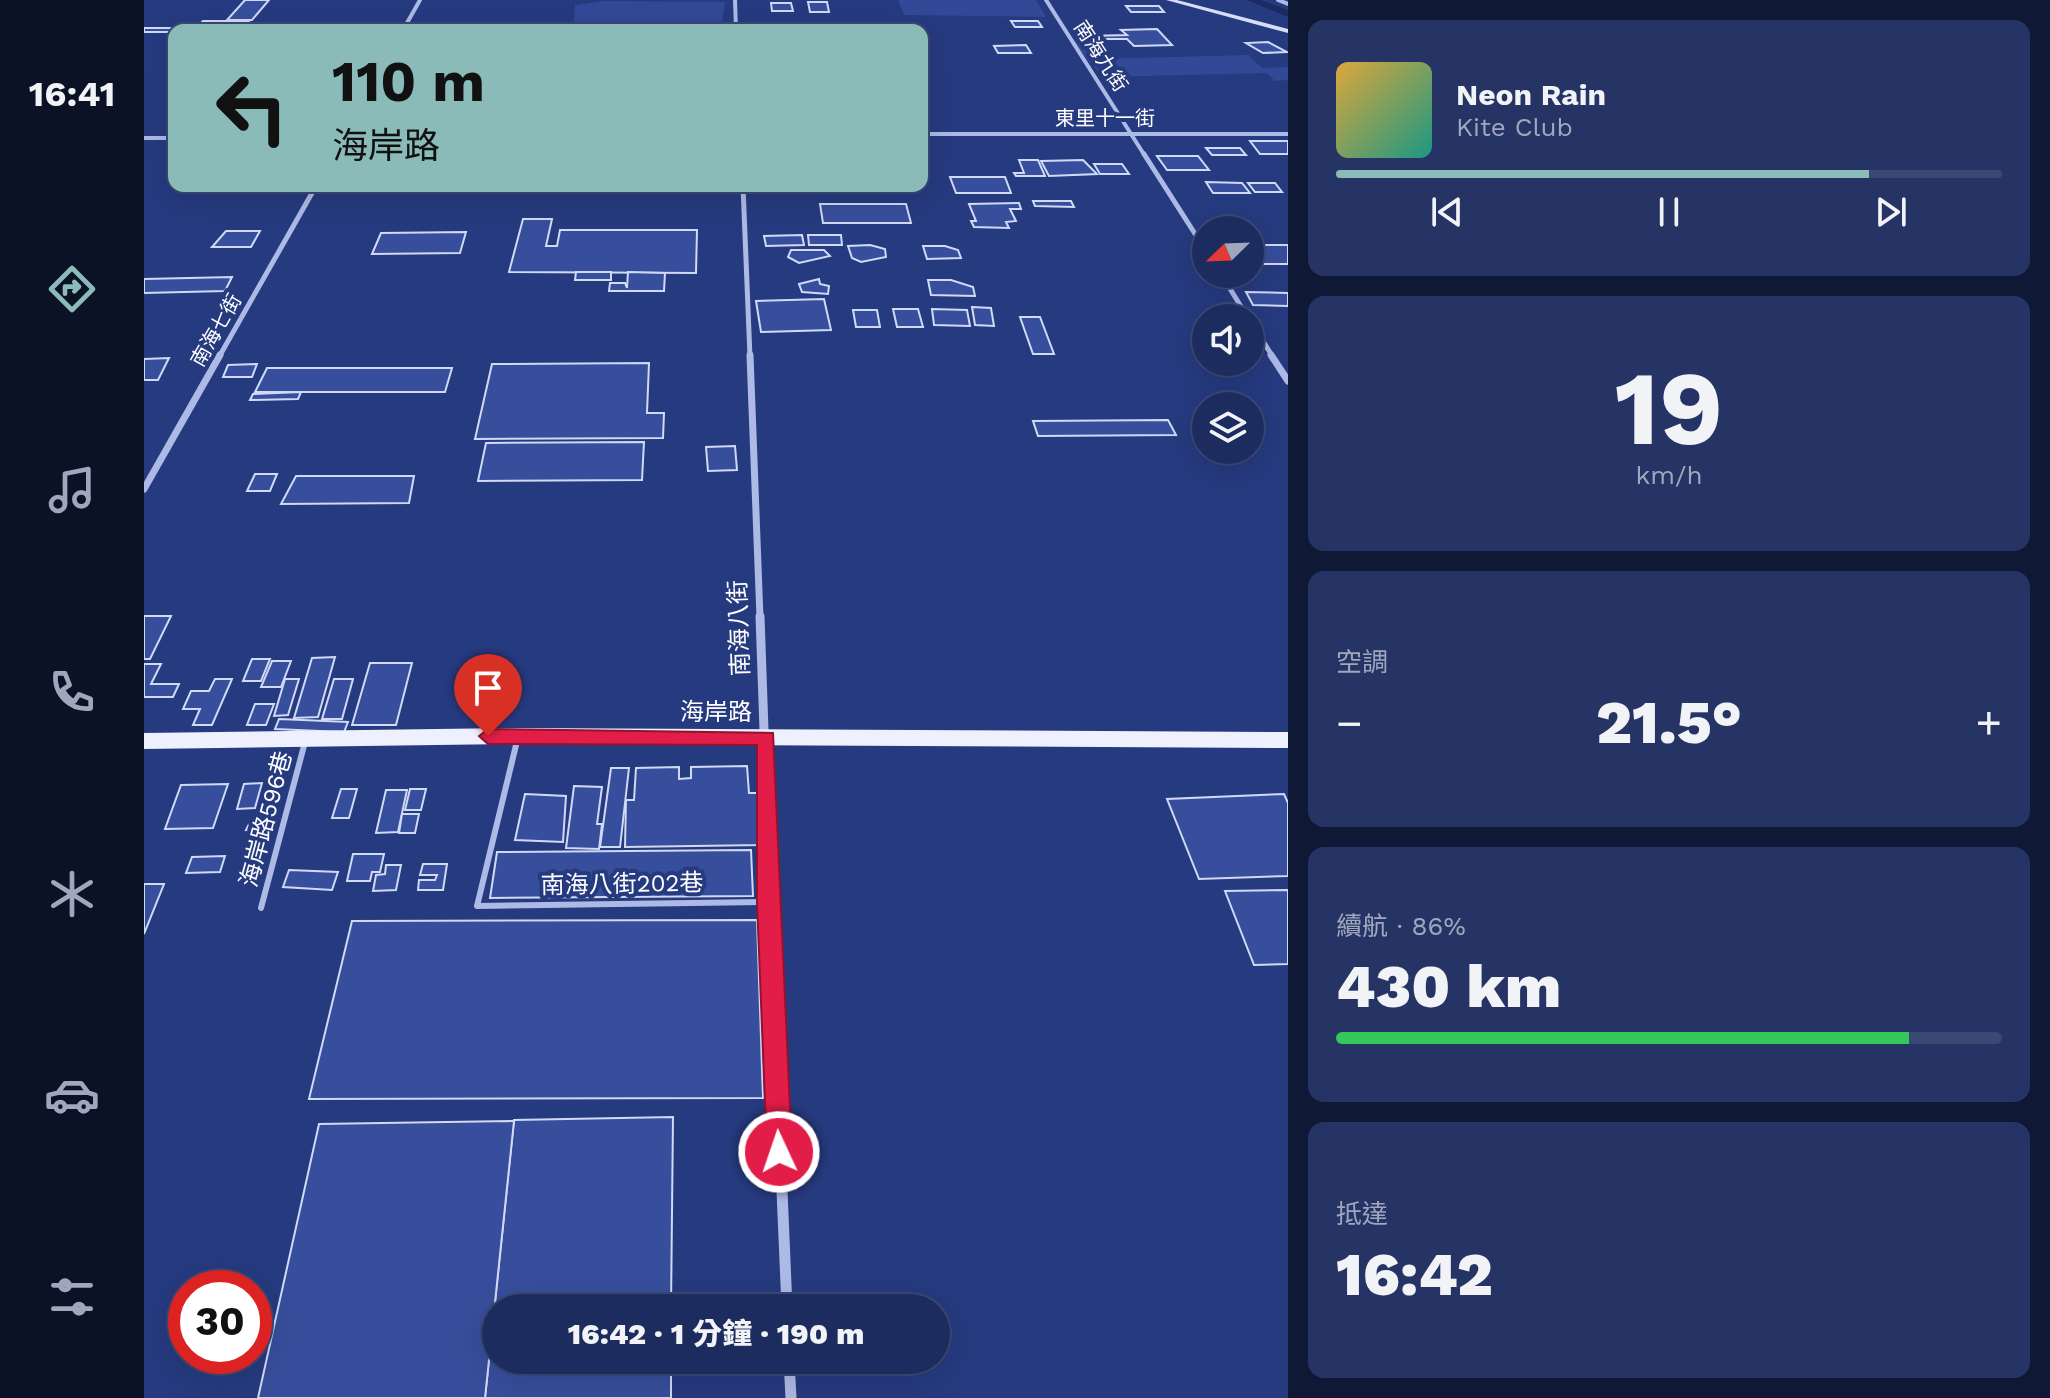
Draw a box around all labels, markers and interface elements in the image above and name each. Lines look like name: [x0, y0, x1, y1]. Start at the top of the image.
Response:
street label: 南海九街: [1069, 16, 1133, 96]
text: 110 m: [332, 49, 485, 115]
icon: left: [200, 56, 304, 160]
text: 16:41: [29, 73, 115, 115]
text: Neon Rain: [1456, 77, 1606, 112]
street label: 東里十一街: [1055, 106, 1155, 130]
text: Kite Club: [1456, 112, 1573, 142]
text: 海岸路: [332, 125, 440, 167]
icon: previous: [1425, 190, 1469, 234]
icon: pause: [1647, 190, 1691, 234]
icon: next: [1869, 190, 1913, 234]
north arrow: [1192, 216, 1264, 288]
map controls: [1192, 216, 1264, 464]
icon: directions: [44, 261, 100, 317]
street label: 南海七街: [186, 289, 246, 371]
button: sound: [1192, 304, 1264, 376]
text: 19: [1615, 347, 1723, 469]
button: layers: [1192, 392, 1264, 464]
text: km/h: [1636, 460, 1702, 490]
icon: music: [44, 462, 100, 518]
street label: 南海八街: [723, 580, 755, 676]
text: 空調: [1336, 647, 1388, 677]
pin: [454, 654, 522, 736]
icon: phone: [44, 664, 100, 720]
icon: arrive: [466, 666, 510, 710]
text: 21.5°: [1596, 687, 1742, 758]
text: −: [1336, 697, 1363, 749]
text: +: [1975, 697, 2002, 749]
street label: 海岸路: [680, 698, 752, 726]
street label: 海岸路596巷: [234, 748, 298, 890]
icon: climate: [44, 866, 100, 922]
street label: 南海八街202巷: [540, 869, 704, 899]
text: 續航 · 86%: [1336, 911, 1466, 941]
text: 430 km: [1336, 951, 1561, 1022]
icon: car: [44, 1067, 100, 1123]
position arrow: [737, 1110, 821, 1194]
text: 抵達: [1336, 1199, 1388, 1229]
text: 16:42: [1336, 1239, 1493, 1310]
icon: filters: [44, 1269, 100, 1325]
speed limit sign: 30: [168, 1270, 272, 1374]
text: 16:42 · 1 分鐘 · 190 m: [568, 1316, 864, 1351]

